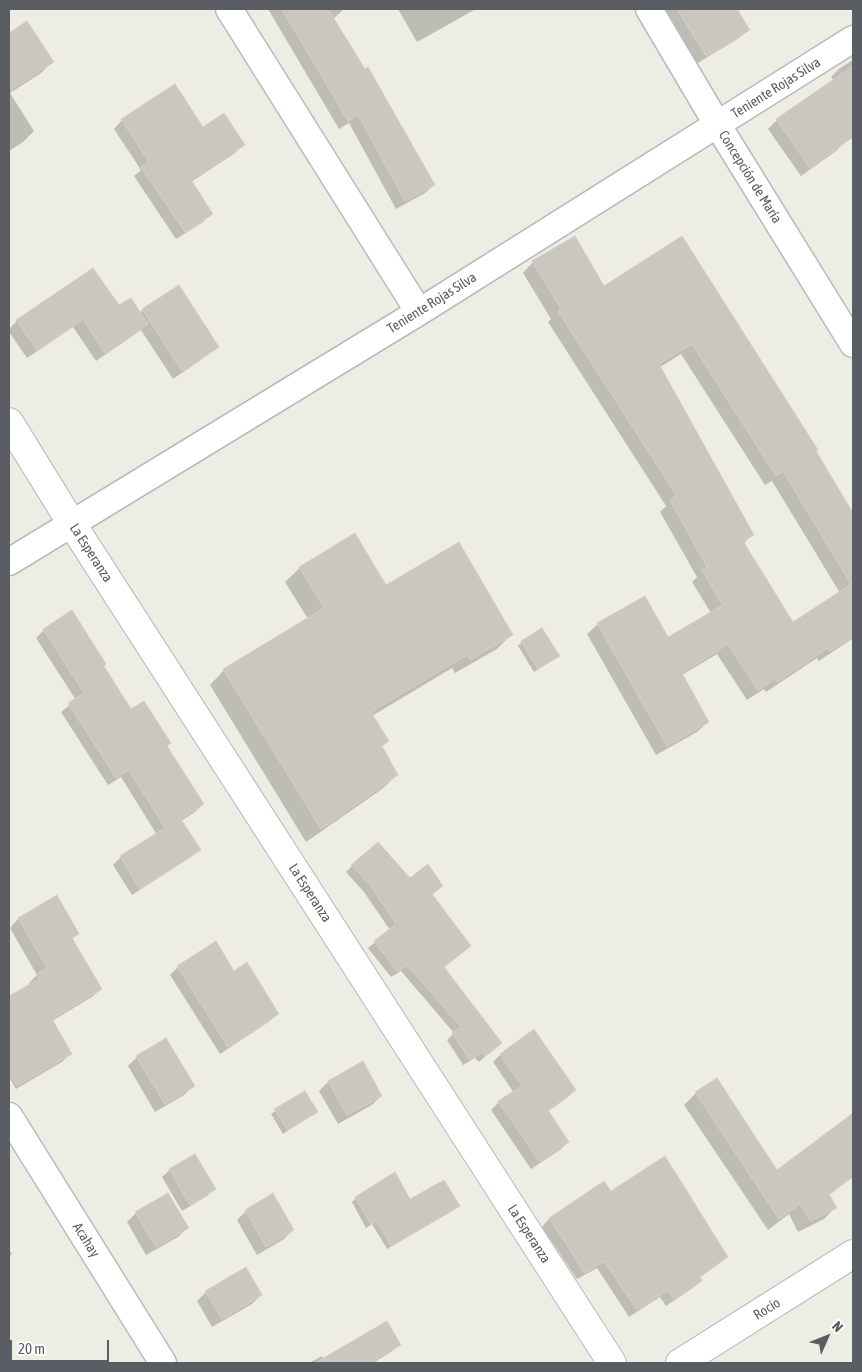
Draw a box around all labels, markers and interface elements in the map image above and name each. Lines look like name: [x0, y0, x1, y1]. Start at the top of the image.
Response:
street label: Teniente Rojas Silva: [728, 54, 824, 122]
street label: Concepción de María: [715, 128, 785, 226]
street label: Teniente Rojas Silva: [384, 269, 480, 337]
street label: La Esperanza: [66, 521, 116, 585]
street label: La Esperanza: [285, 861, 335, 925]
street label: La Esperanza: [504, 1202, 554, 1266]
street label: Acahay: [69, 1220, 103, 1260]
street label: Rocío: [750, 1294, 784, 1324]
north arrow: [802, 1312, 852, 1362]
text: N: [829, 1318, 846, 1335]
scale bar: [12, 1330, 111, 1362]
text: 20 m: [18, 1340, 45, 1357]

